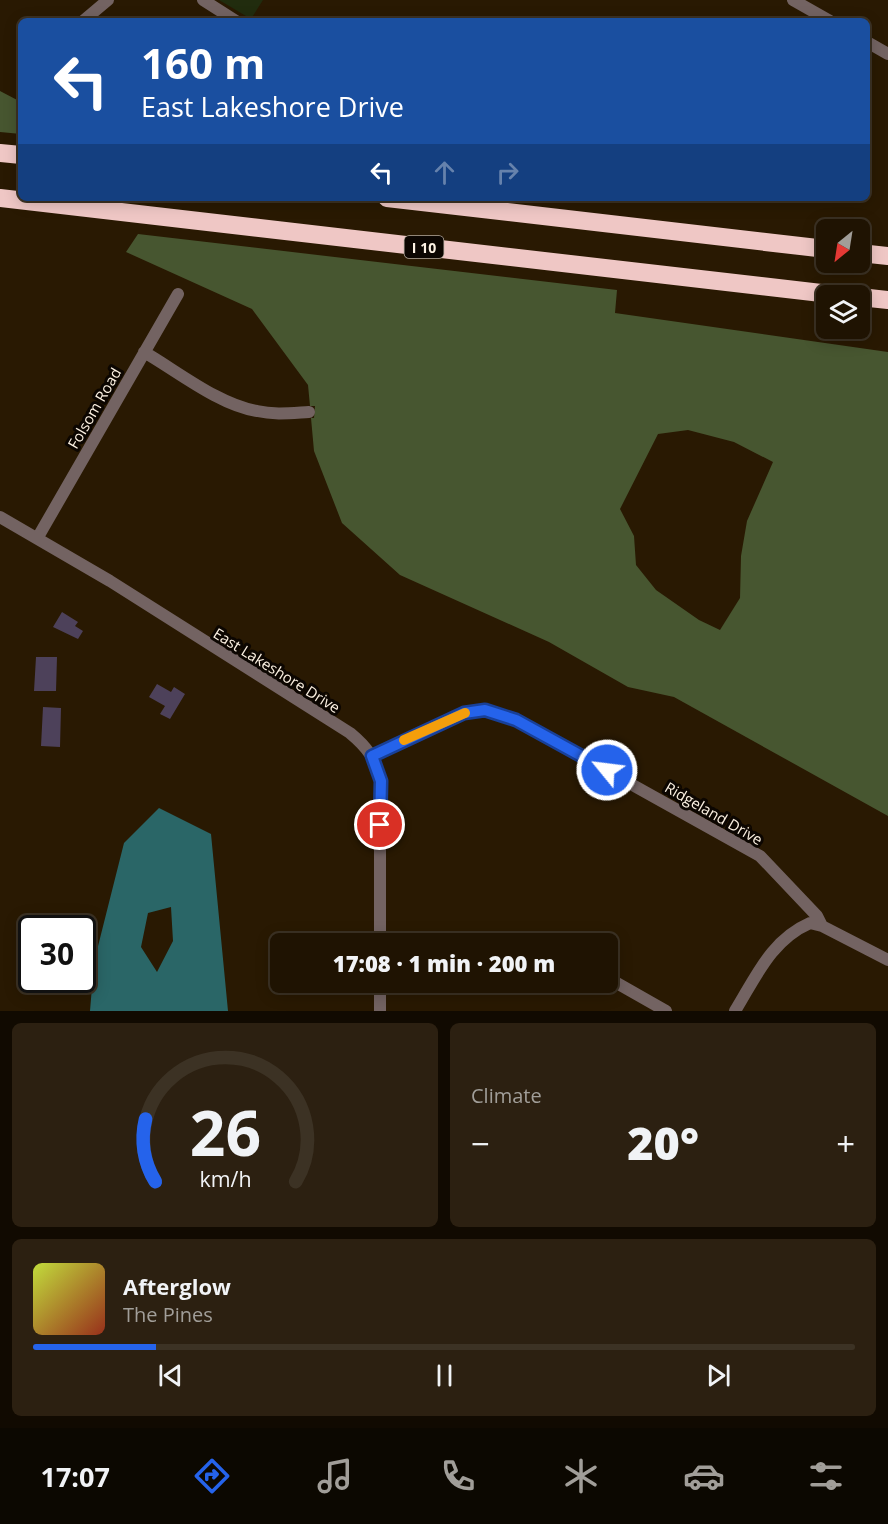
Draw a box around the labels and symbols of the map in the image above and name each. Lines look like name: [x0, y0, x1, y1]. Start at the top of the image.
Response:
north arrow: [816, 219, 870, 273]
road number: I 10: [404, 236, 444, 258]
street label: Folsom Road: [63, 364, 125, 452]
street label: East Lakeshore Drive: [210, 623, 344, 717]
position arrow: [575, 738, 639, 802]
street label: Ridgeland Drive: [661, 777, 767, 849]
pin: [354, 799, 405, 850]
speed limit sign: 30: [18, 915, 96, 993]

